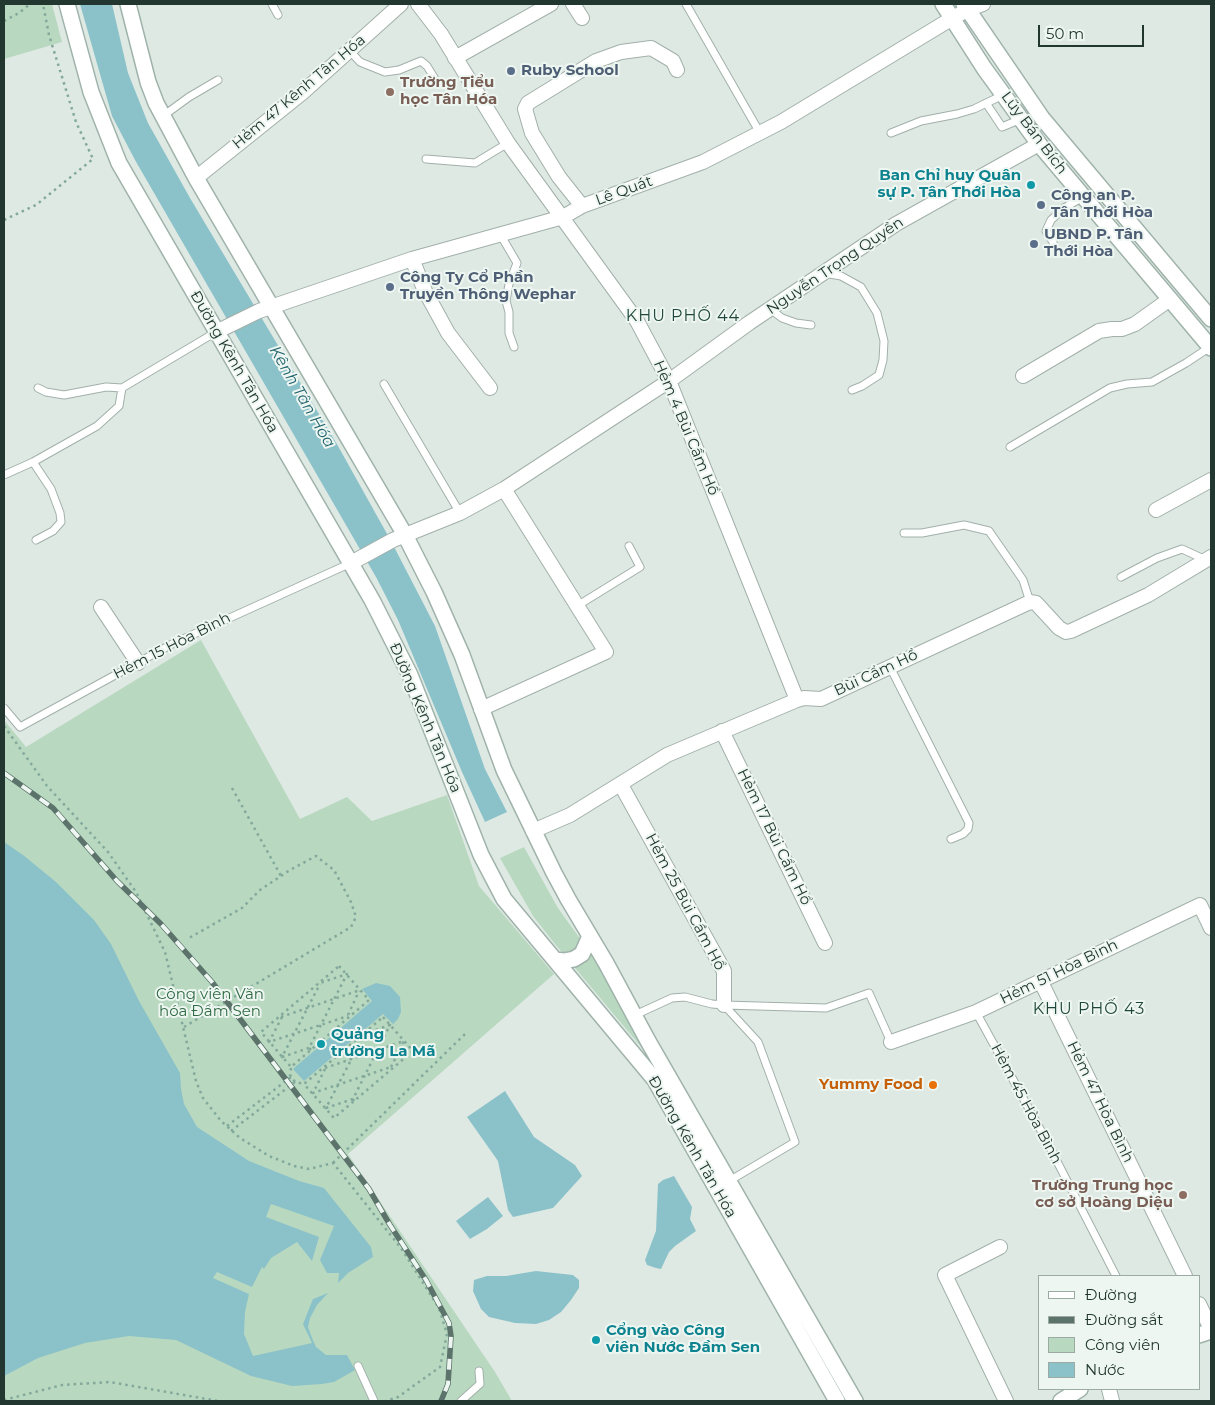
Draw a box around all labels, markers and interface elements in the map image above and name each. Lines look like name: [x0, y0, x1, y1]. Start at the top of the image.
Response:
scale bar: [1040, 15, 1146, 47]
text: 50 m: [1046, 24, 1084, 43]
street label: Hẻm 47 Kênh Tân Hóa: [229, 31, 369, 153]
place label: Ruby School: [521, 62, 619, 80]
marker: Ruby School: [505, 65, 517, 77]
place label: Trường Tiểu học Tân Hóa: [400, 74, 497, 109]
marker: Trường Tiểu học Tân Hóa: [384, 86, 396, 98]
street label: Lũy Bán Bích: [997, 88, 1071, 178]
place label: Ban Chỉ huy Quân sự P. Tân Thới Hòa: [877, 167, 1021, 202]
street label: Lê Quát: [593, 172, 655, 210]
marker: Ban Chỉ huy Quân sự P. Tân Thới Hòa: [1025, 179, 1037, 191]
place label: Công an P. Tân Thới Hòa: [1051, 187, 1153, 222]
marker: Công an P. Tân Thới Hòa: [1035, 199, 1047, 211]
street label: Nguyễn Trọng Quyền: [763, 213, 907, 319]
place label: UBND P. Tân Thới Hòa: [1044, 226, 1143, 261]
marker: UBND P. Tân Thới Hòa: [1028, 238, 1040, 250]
place label: Công Ty Cổ Phần Truyền Thông Wephar: [400, 269, 576, 304]
marker: Công Ty Cổ Phần Truyền Thông Wephar: [384, 281, 396, 293]
street label: Đường Kênh Tân Hóa: [186, 288, 282, 436]
district label: KHU PHỐ 44: [625, 306, 741, 326]
water label: Kênh Tân Hóa: [265, 343, 339, 451]
street label: Hẻm 4 Bùi Cầm Hổ: [649, 358, 723, 498]
street label: Hẻm 15 Hòa Bình: [110, 609, 234, 683]
street label: Đường Kênh Tân Hóa: [385, 640, 465, 796]
street label: Bùi Cẩm Hổ: [831, 646, 921, 700]
street label: Hẻm 17 Bùi Cẩm Hổ: [733, 766, 815, 908]
street label: Hẻm 25 Bùi Cầm Hổ: [641, 831, 729, 973]
street label: Hẻm 51 Hòa Bình: [997, 936, 1121, 1008]
park label: Công viên Văn hóa Đầm Sen: [156, 986, 264, 1021]
district label: KHU PHỐ 43: [1031, 999, 1147, 1019]
place label: Quảng trường La Mã: [331, 1026, 435, 1061]
marker: Quảng trường La Mã: [315, 1038, 327, 1050]
street label: Hẻm 47 Hòa Bình: [1063, 1038, 1137, 1166]
street label: Hẻm 45 Hòa Bình: [987, 1041, 1065, 1167]
street label: Đường Kênh Tân Hóa: [644, 1073, 740, 1221]
place label: Yummy Food: [819, 1076, 923, 1094]
marker: Yummy Food: [927, 1079, 939, 1091]
place label: Trường Trung học cơ sở Hoàng Diệu: [1032, 1177, 1173, 1212]
marker: Trường Trung học cơ sở Hoàng Diệu: [1177, 1189, 1189, 1201]
legend: [1038, 1275, 1200, 1390]
text: Đường: [1085, 1285, 1137, 1304]
text: Đường sắt: [1085, 1310, 1163, 1329]
place label: Cổng vào Công viên Nước Đầm Sen: [606, 1322, 760, 1357]
marker: Cổng vào Công viên Nước Đầm Sen: [590, 1334, 602, 1346]
text: Công viên: [1085, 1335, 1160, 1354]
text: Nước: [1085, 1360, 1125, 1379]

